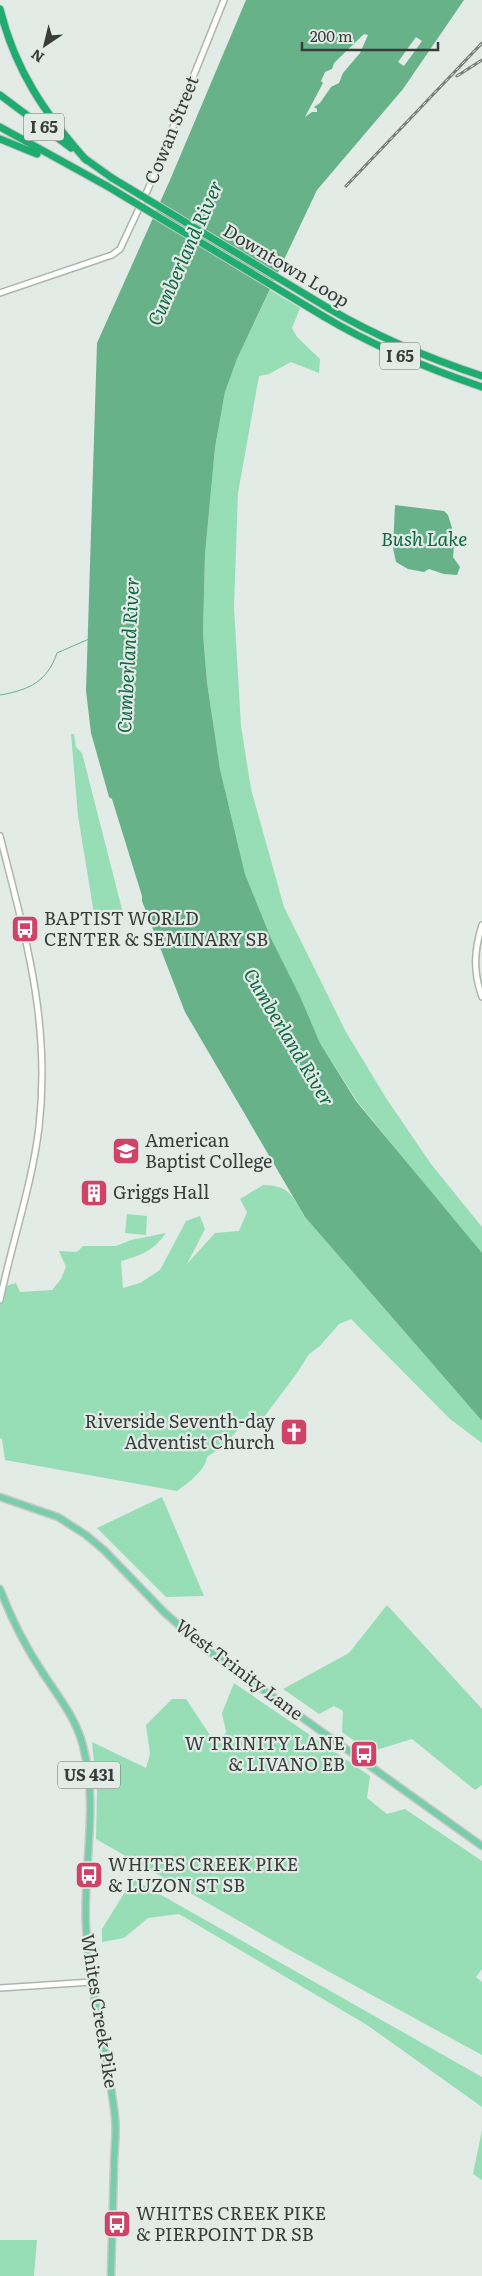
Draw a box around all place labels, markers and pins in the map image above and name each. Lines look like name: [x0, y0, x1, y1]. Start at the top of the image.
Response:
place label: BAPTIST WORLD CENTER & SEMINARY SB: [44, 904, 268, 952]
bus stop icon: BAPTIST WORLD CENTER & SEMINARY SB: [10, 914, 40, 944]
place label: American Baptist College: [145, 1126, 272, 1174]
school or university icon: American Baptist College: [111, 1136, 141, 1166]
building icon: Griggs Hall: [79, 1178, 109, 1208]
place label: Griggs Hall: [113, 1178, 209, 1205]
place label: Riverside Seventh-day Adventist Church: [84, 1407, 276, 1455]
church icon: Riverside Seventh-day Adventist Church: [279, 1417, 309, 1447]
place label: W TRINITY LANE & LIVANO EB: [185, 1729, 345, 1777]
bus stop icon: W TRINITY LANE & LIVANO EB: [349, 1739, 379, 1769]
place label: WHITES CREEK PIKE & LUZON ST SB: [108, 1850, 298, 1898]
bus stop icon: WHITES CREEK PIKE & LUZON ST SB: [74, 1860, 104, 1890]
place label: WHITES CREEK PIKE & PIERPOINT DR SB: [136, 2199, 326, 2247]
bus stop icon: WHITES CREEK PIKE & PIERPOINT DR SB: [102, 2209, 132, 2239]

